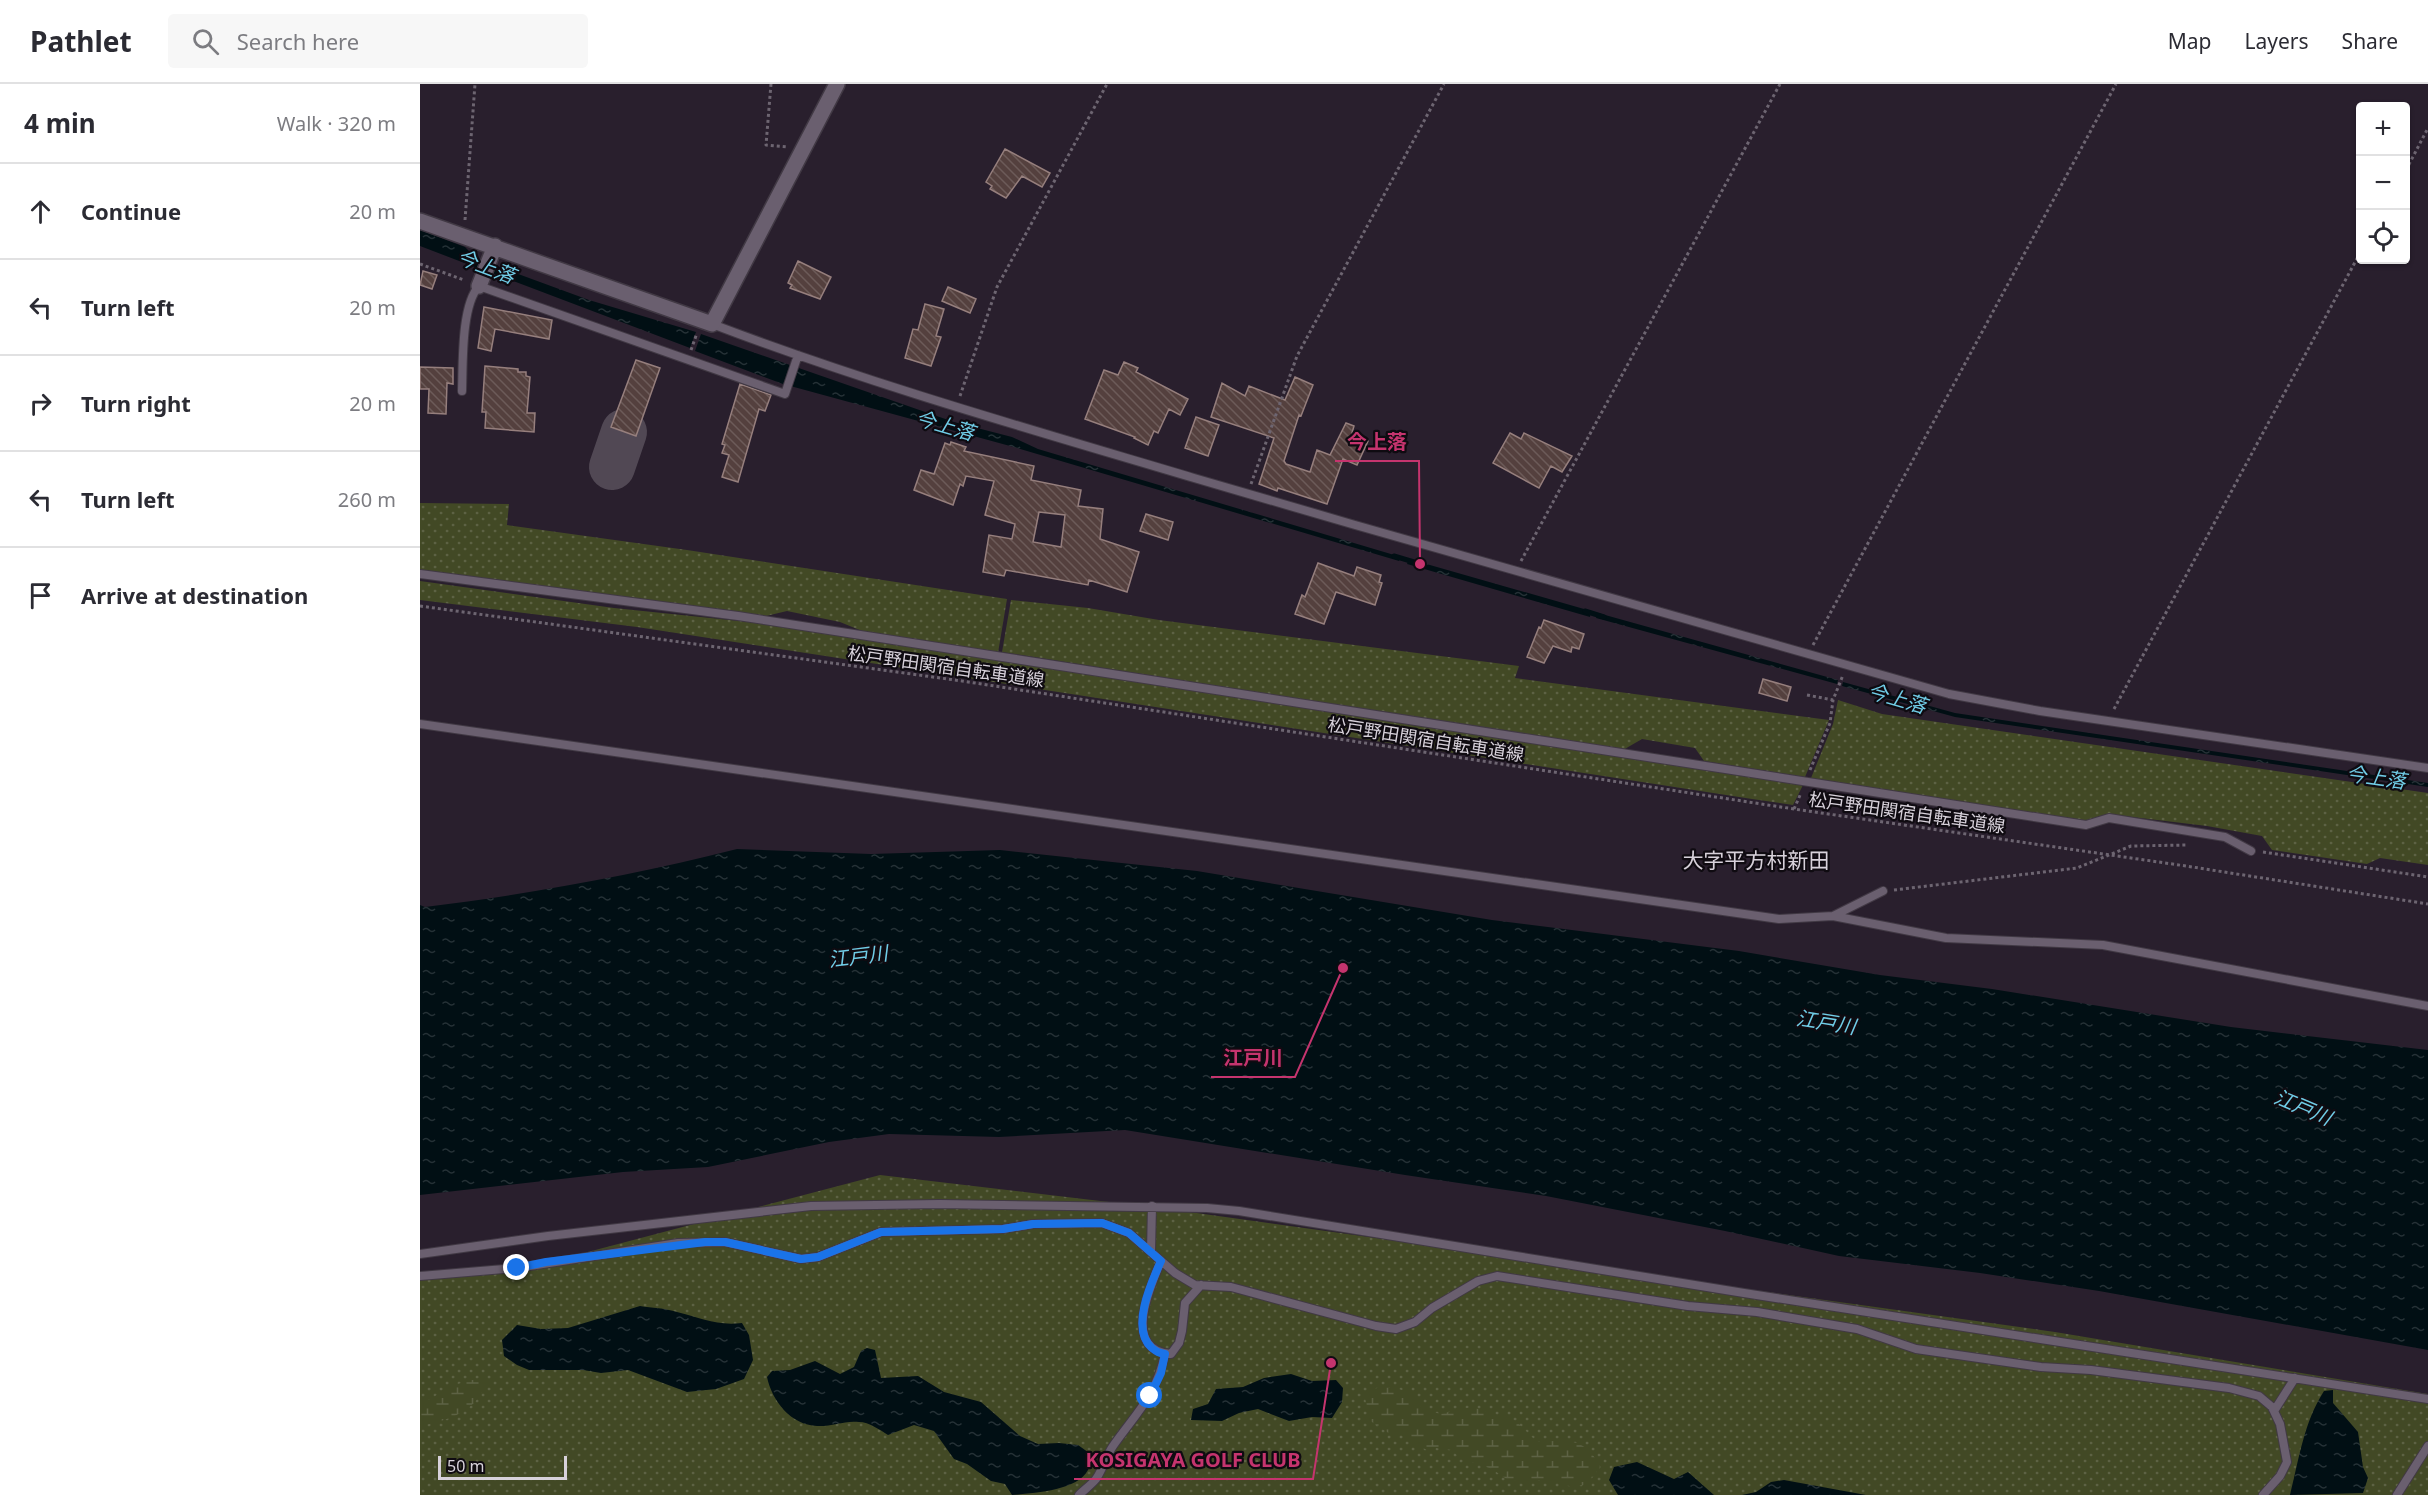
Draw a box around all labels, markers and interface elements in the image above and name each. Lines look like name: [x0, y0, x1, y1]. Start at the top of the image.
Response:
search box: [168, 14, 588, 68]
text: Pathlet: [30, 22, 132, 60]
icon: search: [189, 25, 222, 58]
text: Search here: [237, 26, 359, 56]
text: Map: [2168, 27, 2212, 55]
text: Layers: [2245, 27, 2309, 55]
text: Share: [2342, 27, 2398, 55]
map controls: [2356, 102, 2410, 264]
button: +: [2356, 102, 2410, 156]
text: 4 min: [24, 105, 96, 141]
text: Walk · 320 m: [277, 110, 396, 137]
button: −: [2356, 156, 2410, 210]
icon: ahead: [24, 195, 57, 228]
text: Continue: [81, 196, 181, 226]
text: 20 m: [349, 198, 396, 225]
button: locate: [2356, 210, 2410, 264]
water label: 今上落: [453, 243, 522, 290]
icon: left: [24, 291, 57, 324]
text: Turn left: [81, 292, 175, 322]
text: 20 m: [349, 294, 396, 321]
icon: right: [24, 387, 57, 420]
text: Turn right: [81, 388, 191, 418]
text: 20 m: [349, 390, 396, 417]
water label: 今上落: [912, 404, 980, 447]
callout: 今上落: [1335, 423, 1419, 461]
text: 今上落: [1347, 428, 1407, 455]
icon: left: [24, 483, 57, 516]
text: Turn left: [81, 484, 175, 514]
text: 260 m: [338, 486, 396, 513]
icon: arrive: [24, 579, 57, 612]
text: Arrive at destination: [81, 580, 308, 610]
street label: 松戸野田関宿自転車道線: [846, 640, 1046, 692]
water label: 今上落: [1864, 677, 1932, 720]
street label: 松戸野田関宿自転車道線: [1326, 712, 1526, 766]
water label: 今上落: [2344, 759, 2411, 795]
street label: 松戸野田関宿自転車道線: [1807, 786, 2007, 838]
district label: 大字平方村新田: [1683, 846, 1830, 874]
water label: 江戸川: [827, 939, 891, 973]
water label: 江戸川: [1794, 1004, 1860, 1040]
callout: 江戸川: [1211, 1039, 1295, 1077]
text: 江戸川: [1223, 1044, 1283, 1071]
water label: 江戸川: [2270, 1083, 2338, 1132]
route end: [503, 1254, 529, 1280]
route start: [1136, 1382, 1162, 1408]
callout: KOSIGAYA GOLF CLUB: [1074, 1441, 1313, 1479]
text: KOSIGAYA GOLF CLUB: [1086, 1446, 1300, 1473]
scale bar: [438, 1453, 567, 1480]
text: 50 m: [447, 1455, 484, 1477]

